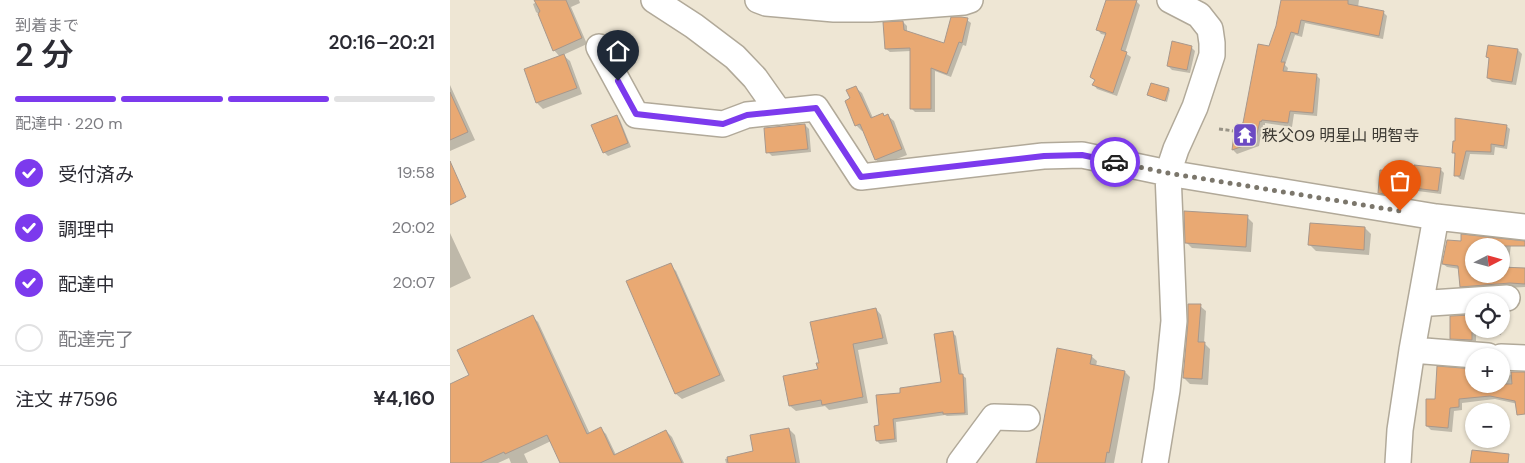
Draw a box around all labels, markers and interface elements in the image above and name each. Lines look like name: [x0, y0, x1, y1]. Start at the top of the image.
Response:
text: 到着まで: [15, 15, 79, 36]
text: 20:16–20:21: [328, 30, 435, 55]
pin: [597, 30, 639, 81]
text: 2 分: [15, 34, 73, 76]
icon: home: [604, 37, 632, 65]
text: 配達中 · 220 m: [15, 113, 122, 134]
temple icon: 秩父09 明星山 明智寺: [1232, 122, 1258, 148]
place label: 秩父09 明星山 明智寺: [1262, 125, 1420, 146]
courier: [1090, 137, 1140, 187]
icon: car: [1101, 148, 1129, 176]
icon: check: [15, 159, 43, 187]
pin: [1379, 160, 1421, 211]
text: 受付済み: [58, 162, 134, 187]
text: 19:58: [397, 162, 435, 183]
icon: bag: [1386, 167, 1414, 195]
icon: check: [15, 214, 43, 242]
text: 調理中: [58, 217, 115, 242]
text: 20:02: [392, 217, 435, 238]
north arrow: [1465, 238, 1510, 282]
map controls: [1465, 238, 1510, 448]
icon: check: [15, 269, 43, 297]
text: 配達中: [58, 272, 115, 297]
text: 20:07: [393, 272, 435, 293]
button: locate: [1465, 293, 1510, 338]
text: 配達完了: [58, 327, 134, 352]
button: +: [1465, 348, 1510, 393]
text: ¥4,160: [373, 386, 435, 411]
text: 注文 #7596: [15, 387, 118, 412]
button: −: [1465, 403, 1510, 448]

